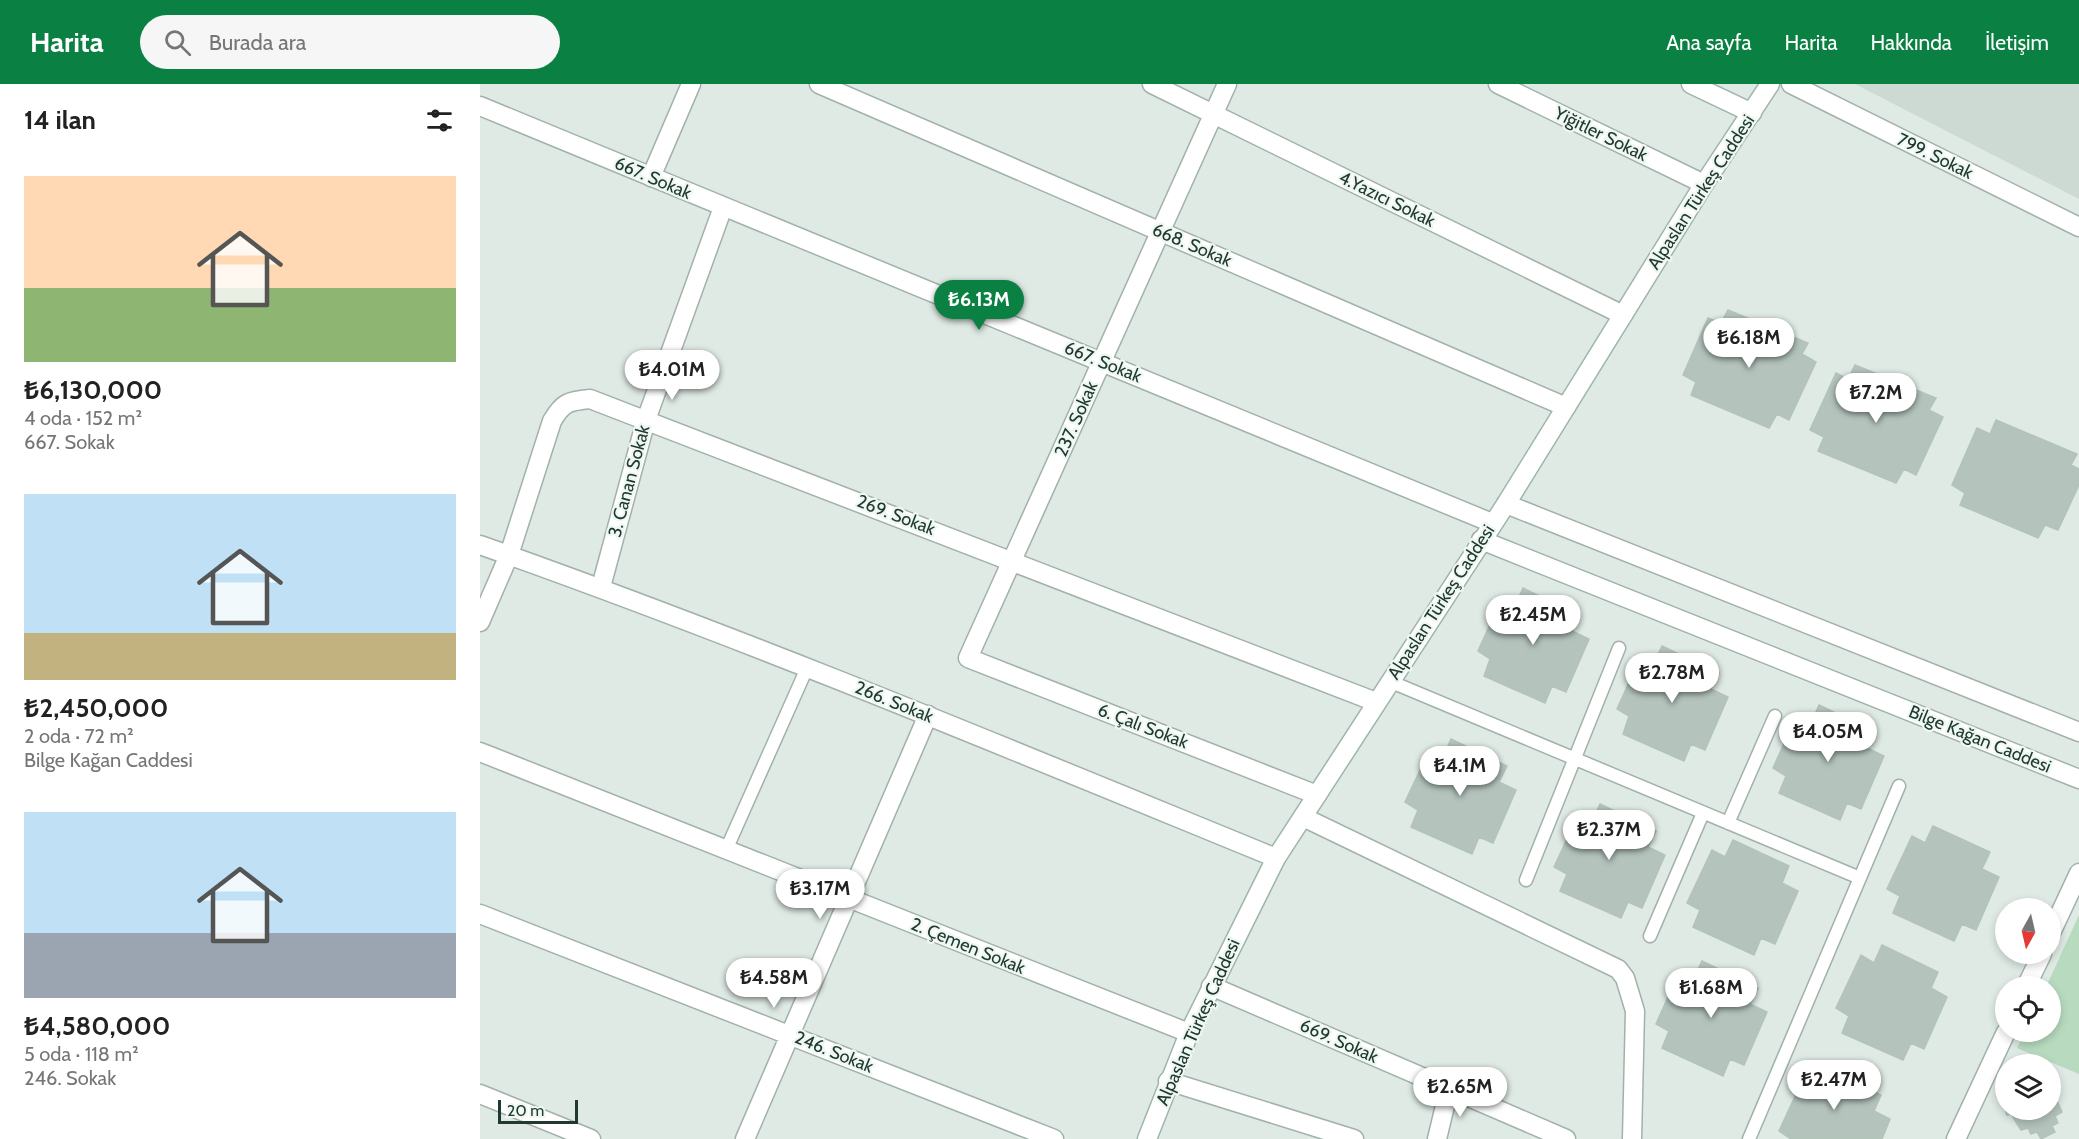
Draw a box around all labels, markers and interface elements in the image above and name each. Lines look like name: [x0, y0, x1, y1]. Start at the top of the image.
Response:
search box: [140, 15, 560, 69]
text: Harita: [30, 25, 104, 59]
icon: search: [161, 26, 194, 59]
text: Burada ara: [209, 29, 306, 56]
text: Ana sayfa: [1666, 30, 1752, 55]
text: Harita: [1785, 30, 1837, 55]
text: Hakkında: [1870, 30, 1952, 55]
text: İletişim: [1985, 30, 2049, 55]
street label: Yiğitler Sokak: [1550, 102, 1652, 166]
text: 14 ilan: [24, 104, 96, 136]
icon: filters: [423, 104, 456, 137]
street label: Alpaslan Türkeş Caddesi: [1643, 111, 1759, 273]
street label: 799. Sokak: [1893, 128, 1978, 184]
street label: 667. Sokak: [611, 152, 696, 204]
street label: 4.Yazıcı Sokak: [1335, 166, 1439, 232]
icon: home: [186, 215, 294, 323]
street label: 668. Sokak: [1149, 218, 1236, 272]
pin: ₺6.13M: [930, 280, 1028, 331]
text: ₺6.13M: [948, 287, 1010, 311]
pin: ₺6.18M: [1700, 318, 1798, 369]
text: ₺6.18M: [1717, 325, 1781, 349]
street label: 667. Sokak: [1061, 337, 1146, 388]
pin: ₺4.01M: [623, 350, 721, 401]
text: ₺4.01M: [639, 357, 705, 381]
pin: ₺7.2M: [1834, 373, 1918, 424]
text: ₺6,130,000: [24, 374, 162, 406]
street label: 237. Sokak: [1050, 377, 1103, 460]
text: ₺7.2M: [1849, 380, 1903, 404]
text: 4 oda · 152 m²: [24, 406, 142, 430]
street label: 3. Canan Sokak: [603, 422, 655, 539]
text: 667. Sokak: [24, 430, 115, 454]
street label: 269. Sokak: [854, 490, 939, 540]
street label: Alpaslan Türkeş Caddesi: [1383, 521, 1499, 683]
icon: home: [186, 533, 294, 641]
pin: ₺2.45M: [1484, 595, 1582, 646]
text: ₺2.45M: [1500, 602, 1566, 626]
pin: ₺2.78M: [1623, 653, 1721, 704]
text: ₺2.78M: [1639, 660, 1705, 684]
street label: 266. Sokak: [852, 676, 937, 728]
text: ₺2,450,000: [24, 692, 168, 724]
street label: 6. Çalı Sokak: [1095, 699, 1192, 754]
street label: Bilge Kağan Caddesi: [1906, 700, 2054, 778]
pin: ₺4.05M: [1779, 712, 1877, 763]
text: ₺4.05M: [1793, 719, 1863, 743]
text: 2 oda · 72 m²: [24, 724, 134, 748]
pin: ₺4.1M: [1418, 746, 1502, 797]
text: Bilge Kağan Caddesi: [24, 748, 193, 772]
text: ₺4.1M: [1434, 753, 1486, 777]
pin: ₺2.37M: [1560, 810, 1658, 861]
text: ₺2.37M: [1577, 817, 1641, 841]
icon: home: [186, 851, 294, 959]
pin: ₺3.17M: [771, 869, 869, 920]
text: ₺3.17M: [790, 876, 850, 900]
north arrow: [1995, 898, 2061, 964]
map controls: [1995, 898, 2061, 1120]
street label: 2. Çemen Sokak: [908, 913, 1029, 979]
street label: Alpaslan Türkeş Caddesi: [1151, 935, 1245, 1109]
pin: ₺4.58M: [725, 958, 823, 1009]
text: ₺4.58M: [740, 965, 808, 989]
pin: ₺1.68M: [1662, 968, 1760, 1019]
text: ₺1.68M: [1679, 975, 1743, 999]
button: locate: [1995, 976, 2061, 1042]
text: ₺4,580,000: [24, 1010, 170, 1042]
street label: 669. Sokak: [1297, 1014, 1382, 1068]
street label: 246. Sokak: [791, 1026, 877, 1078]
text: 5 oda · 118 m²: [24, 1042, 139, 1066]
button: layers: [1995, 1054, 2061, 1120]
pin: ₺2.47M: [1785, 1060, 1883, 1111]
text: 246. Sokak: [24, 1066, 116, 1090]
pin: ₺2.65M: [1411, 1067, 1509, 1118]
text: ₺2.47M: [1801, 1067, 1867, 1091]
text: ₺2.65M: [1427, 1074, 1493, 1098]
scale bar: [498, 1097, 578, 1124]
text: 20 m: [507, 1101, 544, 1120]

